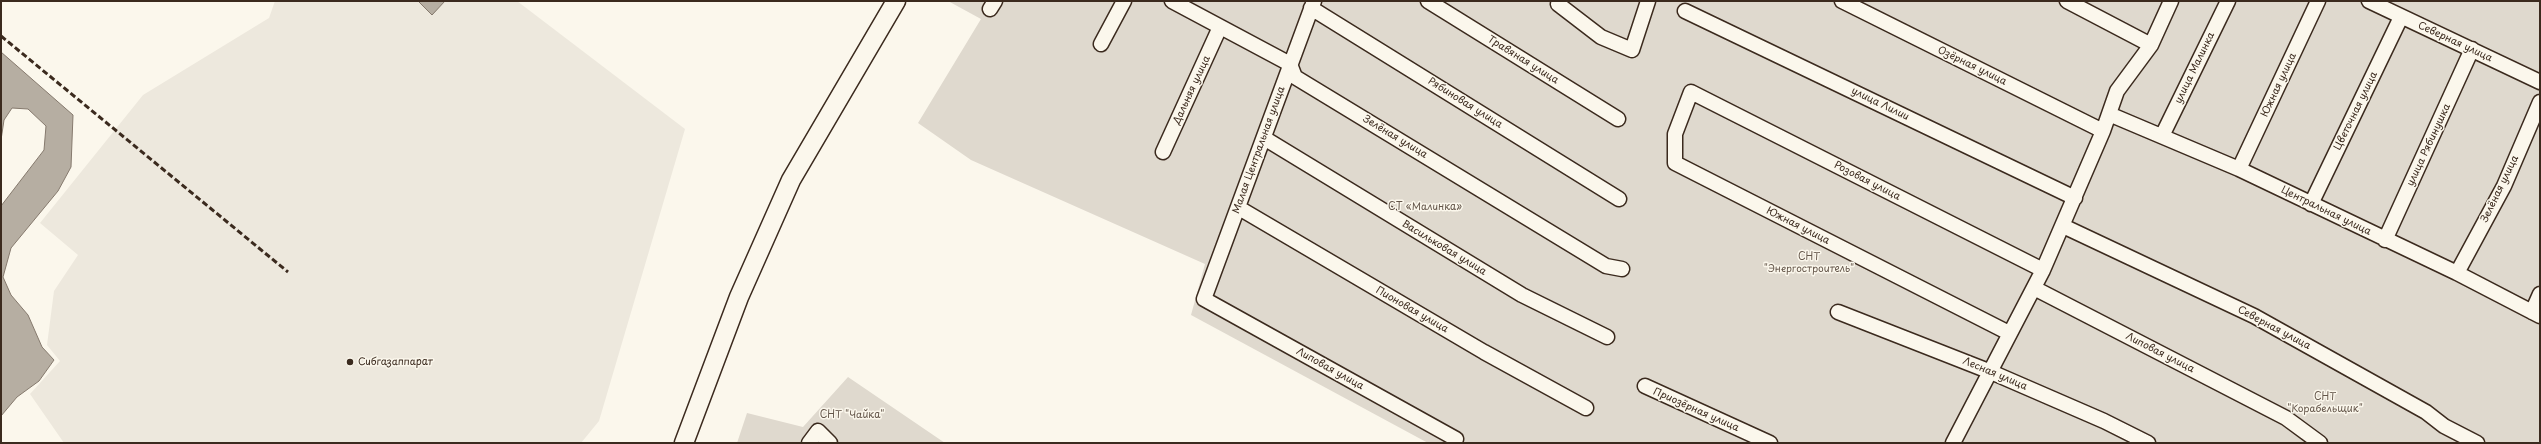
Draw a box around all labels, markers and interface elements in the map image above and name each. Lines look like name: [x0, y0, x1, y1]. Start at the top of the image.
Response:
street label: Северная улица: [2416, 19, 2494, 65]
street label: улица Малинка: [2173, 30, 2217, 106]
street label: Травяная улица: [1485, 33, 1561, 87]
street label: Озёрная улица: [1936, 44, 2008, 88]
street label: Южная улица: [2259, 51, 2299, 119]
street label: Дальняя улица: [1171, 54, 1213, 126]
street label: Цветочная улица: [2332, 70, 2380, 152]
street label: Рябиновая улица: [1426, 75, 1504, 131]
street label: Малая Центральная улица: [1230, 85, 1288, 215]
street label: улица Лилии: [1849, 85, 1911, 123]
street label: улица Рябинушка: [2405, 102, 2453, 188]
street label: Зелёная улица: [1361, 113, 1429, 161]
street label: Зелёная улица: [2479, 153, 2521, 225]
street label: Розовая улица: [1832, 159, 1902, 203]
street label: Центральная улица: [2279, 184, 2373, 238]
park label: CТ «Малинка»: [1388, 201, 1462, 213]
street label: Южная улица: [1764, 205, 1832, 247]
street label: Васильковая улица: [1399, 218, 1489, 278]
park label: СНТ "Энергостроитель": [1764, 251, 1854, 274]
street label: Пионовая улица: [1374, 284, 1450, 336]
street label: Северная улица: [2235, 304, 2313, 352]
street label: Липовая улица: [2124, 331, 2196, 375]
street label: Липовая улица: [1294, 346, 1366, 392]
street label: Лесная улица: [1961, 355, 2029, 393]
place label: Сибгазаппарат: [358, 356, 433, 368]
marker: Сибгазаппарат: [345, 357, 355, 367]
street label: Приозёрная улица: [1651, 386, 1741, 434]
park label: СНТ "Корабельщик": [2287, 391, 2363, 414]
park label: СНТ "Чайка": [820, 409, 884, 421]

